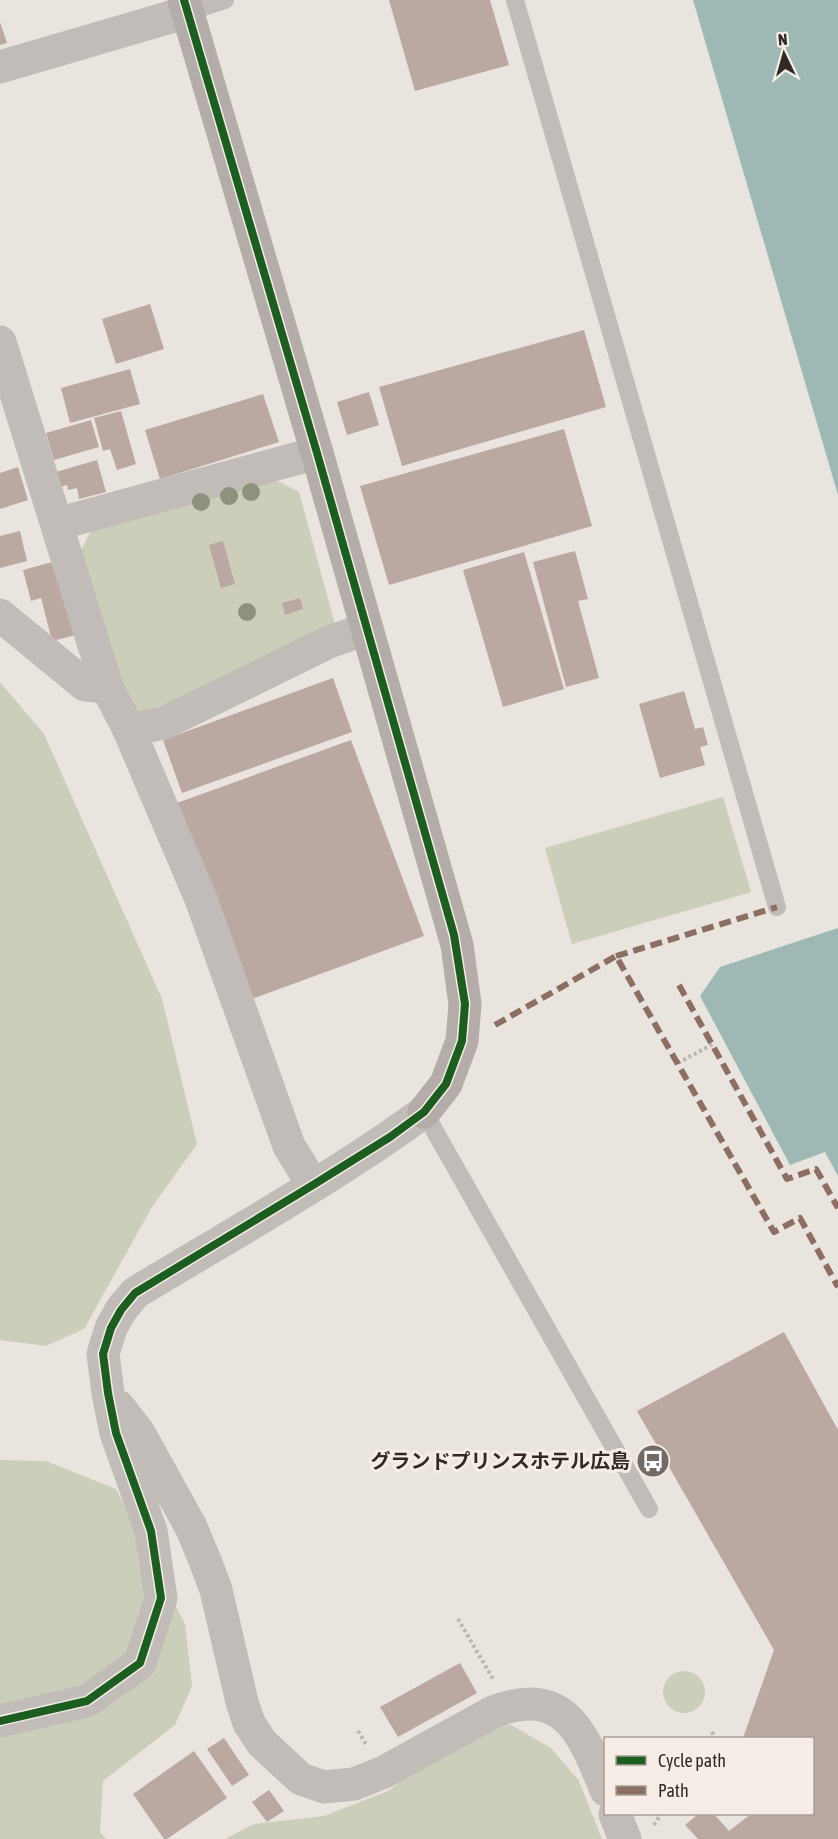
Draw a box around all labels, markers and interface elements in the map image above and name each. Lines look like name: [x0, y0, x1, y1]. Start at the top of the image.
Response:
north arrow: [754, 24, 814, 84]
text: N: [777, 30, 788, 48]
bus stop icon: グランドプリンスホテル広島: [635, 1443, 671, 1479]
place label: グランドプリンスホテル広島: [370, 1449, 630, 1472]
legend: [604, 1737, 814, 1815]
text: Cycle path: [658, 1750, 726, 1771]
text: Path: [658, 1780, 689, 1801]

